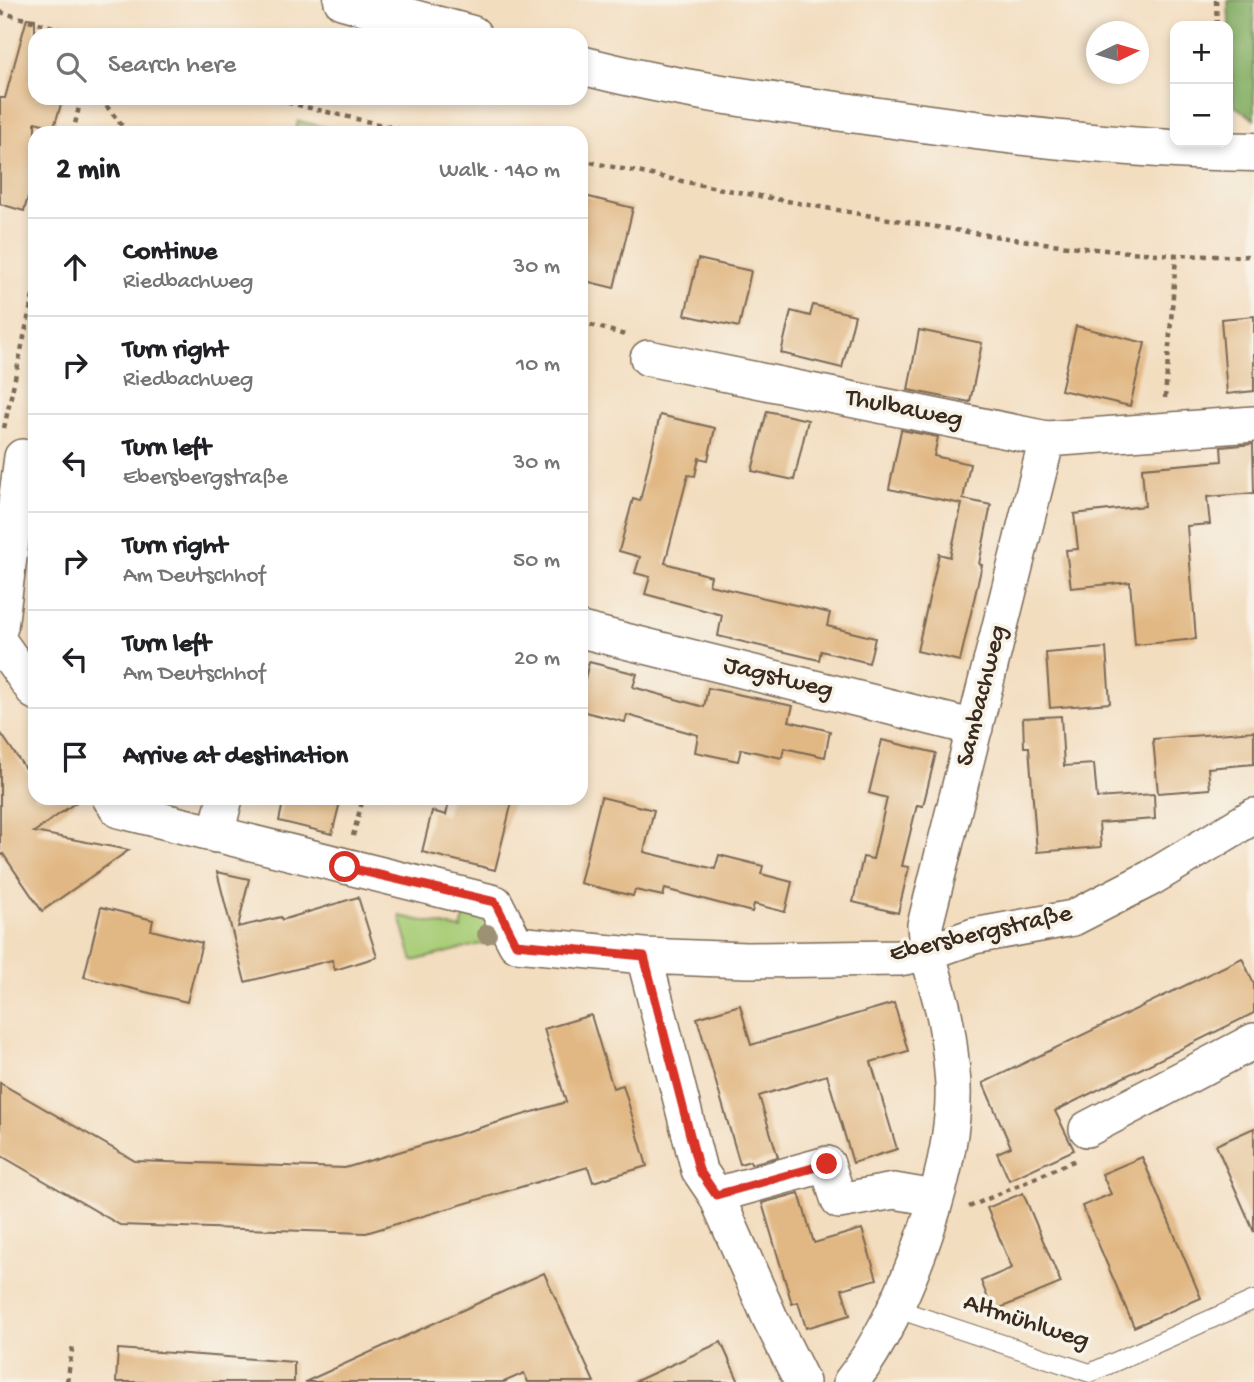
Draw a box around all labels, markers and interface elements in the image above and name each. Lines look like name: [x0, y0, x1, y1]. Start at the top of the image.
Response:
north arrow: [1086, 21, 1149, 84]
map controls: [1170, 21, 1233, 147]
button: +: [1170, 21, 1233, 84]
search box: [28, 28, 588, 105]
icon: search: [52, 48, 90, 86]
text: Search here: [108, 51, 236, 82]
button: −: [1170, 84, 1233, 147]
text: 2 min: [56, 154, 120, 189]
text: Walk · 140 m: [439, 158, 560, 185]
text: Continue: [123, 238, 217, 269]
icon: ahead: [56, 248, 94, 286]
text: 30 m: [513, 254, 560, 281]
text: Riedbachweg: [123, 269, 253, 296]
text: Turn right: [123, 336, 227, 367]
icon: right: [56, 346, 94, 384]
text: 10 m: [516, 352, 560, 379]
text: Riedbachweg: [123, 367, 253, 394]
street label: Thulbaweg: [841, 383, 965, 437]
text: Turn left: [123, 434, 211, 465]
icon: left: [56, 444, 94, 482]
text: 30 m: [513, 450, 560, 477]
text: Ebersbergstraße: [123, 465, 288, 492]
text: Turn right: [123, 532, 227, 563]
icon: right: [56, 542, 94, 580]
text: 50 m: [513, 548, 560, 575]
text: Am Deutschhof: [123, 563, 265, 590]
street label: Sambachweg: [951, 622, 1015, 770]
text: Turn left: [123, 630, 211, 661]
icon: left: [56, 640, 94, 678]
text: 20 m: [514, 646, 560, 673]
street label: Jagstweg: [720, 650, 836, 708]
text: Am Deutschhof: [123, 661, 265, 688]
icon: arrive: [56, 738, 94, 776]
text: Arrive at destination: [123, 742, 348, 773]
route start: [329, 851, 360, 882]
street label: Ebersbergstraße: [887, 899, 1076, 971]
route end: [811, 1148, 842, 1179]
street label: Altmühlweg: [959, 1288, 1093, 1358]

